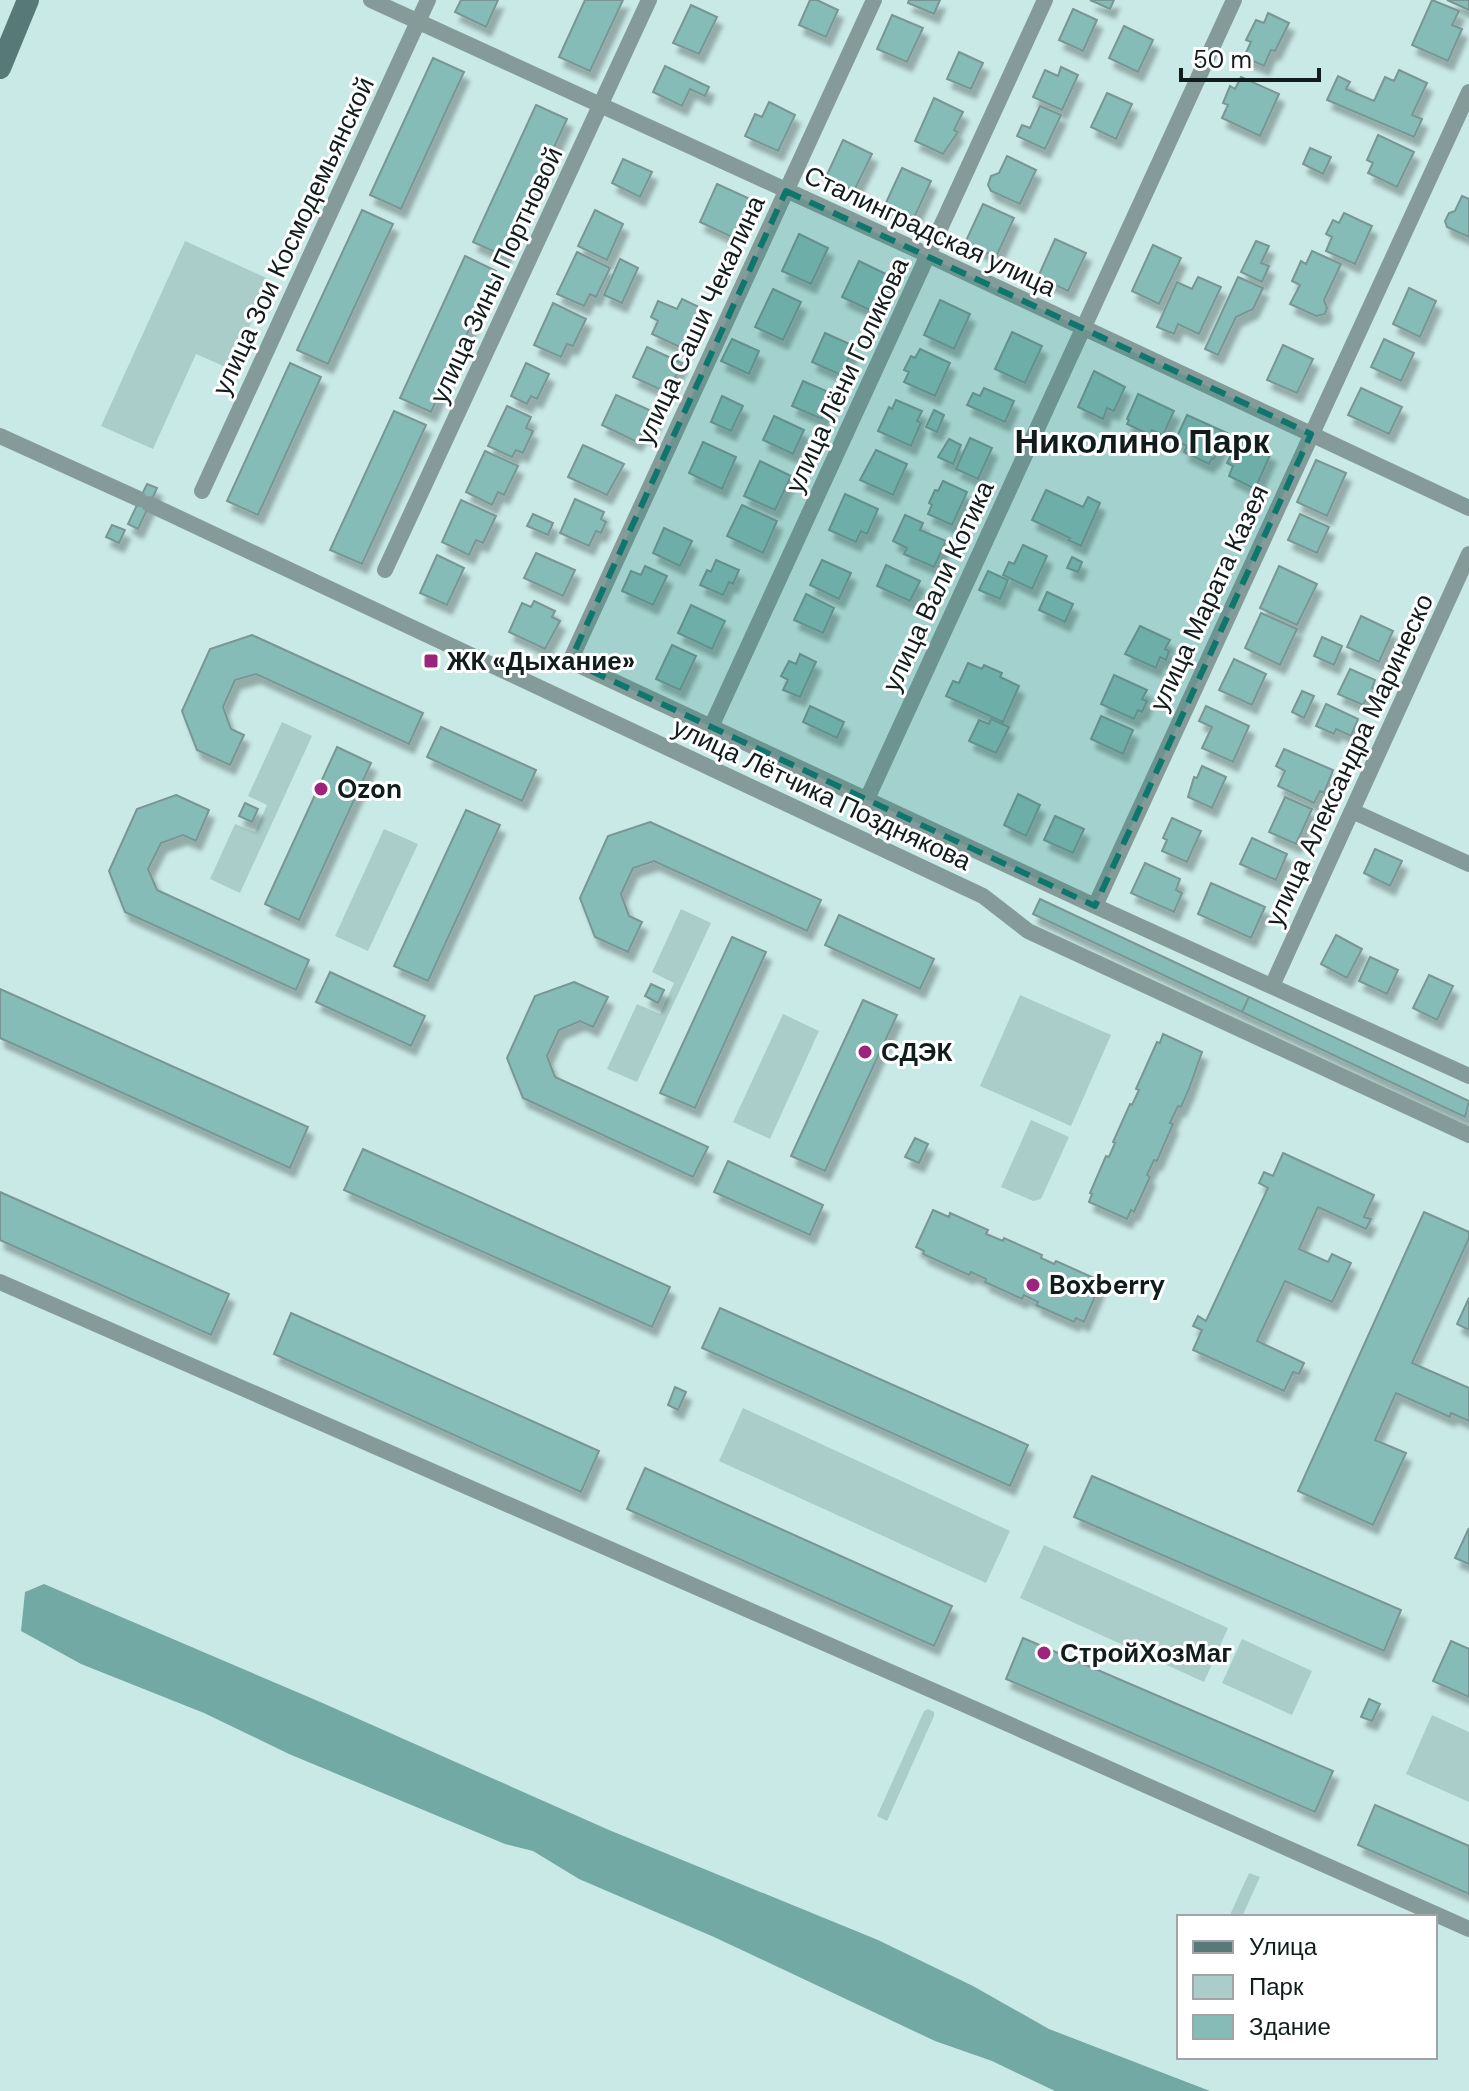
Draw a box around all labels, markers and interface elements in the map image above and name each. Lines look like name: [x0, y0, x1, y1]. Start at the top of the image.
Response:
scale bar: [1181, 32, 1319, 82]
text: 50 m: [1193, 44, 1252, 75]
street label: улица Зои Космодемьянской: [204, 71, 382, 401]
street label: улица Зины Портновой: [422, 141, 570, 409]
street label: Сталинградская улица: [798, 158, 1062, 305]
street label: улица Саши Чекалина: [627, 190, 773, 450]
street label: улица Лёни Голикова: [778, 251, 917, 498]
district label: Николино Парк: [1015, 419, 1270, 464]
street label: улица Вали Котика: [874, 475, 1002, 697]
street label: улица Марата Казея: [1142, 480, 1276, 716]
street label: улица Александра Маринеско: [1257, 588, 1441, 932]
place label: ЖК «Дыхание»: [446, 644, 635, 678]
marker: ЖК «Дыхание»: [422, 652, 440, 670]
street label: улица Лётчика Позднякова: [667, 710, 977, 878]
place label: Ozon: [337, 772, 402, 806]
marker: Ozon: [312, 780, 330, 798]
place label: СДЭК: [881, 1035, 952, 1069]
marker: СДЭК: [856, 1043, 874, 1061]
place label: Boxberry: [1049, 1268, 1166, 1302]
marker: Boxberry: [1024, 1276, 1042, 1294]
place label: СтройХозМаг: [1060, 1636, 1232, 1670]
marker: СтройХозМаг: [1035, 1644, 1053, 1662]
legend: [1177, 1915, 1437, 2059]
text: Улица: [1249, 1931, 1318, 1962]
text: Парк: [1249, 1971, 1304, 2002]
text: Здание: [1249, 2011, 1331, 2042]

